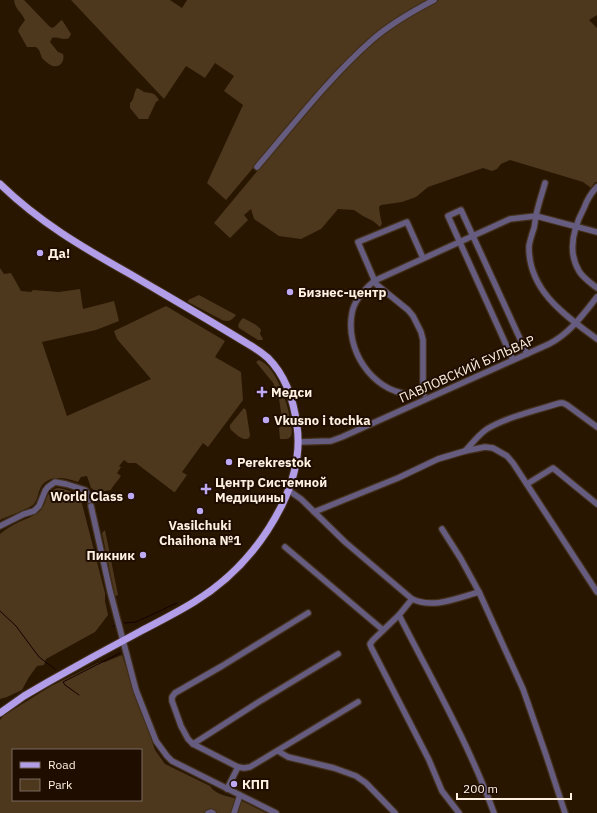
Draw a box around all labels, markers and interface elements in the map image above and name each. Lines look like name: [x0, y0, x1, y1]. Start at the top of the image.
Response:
place label: Да!: [48, 245, 70, 262]
marker: Да!: [35, 248, 45, 258]
place label: Бизнес-центр: [298, 284, 386, 301]
marker: Бизнес-центр: [285, 287, 295, 297]
street label: ПАВЛОВСКИЙ БУЛЬВАР: [396, 331, 538, 407]
place label: Медси: [271, 384, 312, 401]
marker: Медси: [256, 386, 268, 398]
place label: Vkusno i tochka: [274, 412, 371, 429]
marker: Vkusno i tochka: [261, 415, 271, 425]
place label: Perekrestok: [237, 454, 312, 471]
marker: Perekrestok: [224, 457, 234, 467]
place label: Центр Системной Медицины: [215, 474, 327, 506]
marker: Центр Системной Медицины: [200, 483, 212, 495]
place label: World Class: [50, 488, 123, 505]
marker: World Class: [126, 491, 136, 501]
marker: Vasilchuki Chaihona №1: [195, 506, 205, 516]
place label: Vasilchuki Chaihona №1: [159, 517, 241, 549]
place label: Пикник: [87, 547, 135, 564]
marker: Пикник: [138, 550, 148, 560]
legend: [12, 749, 142, 801]
text: Road: [48, 757, 76, 772]
scale bar: [457, 775, 571, 801]
place label: КПП: [242, 776, 269, 793]
text: Park: [48, 777, 73, 792]
marker: КПП: [229, 779, 239, 789]
text: 200 m: [463, 781, 498, 796]

